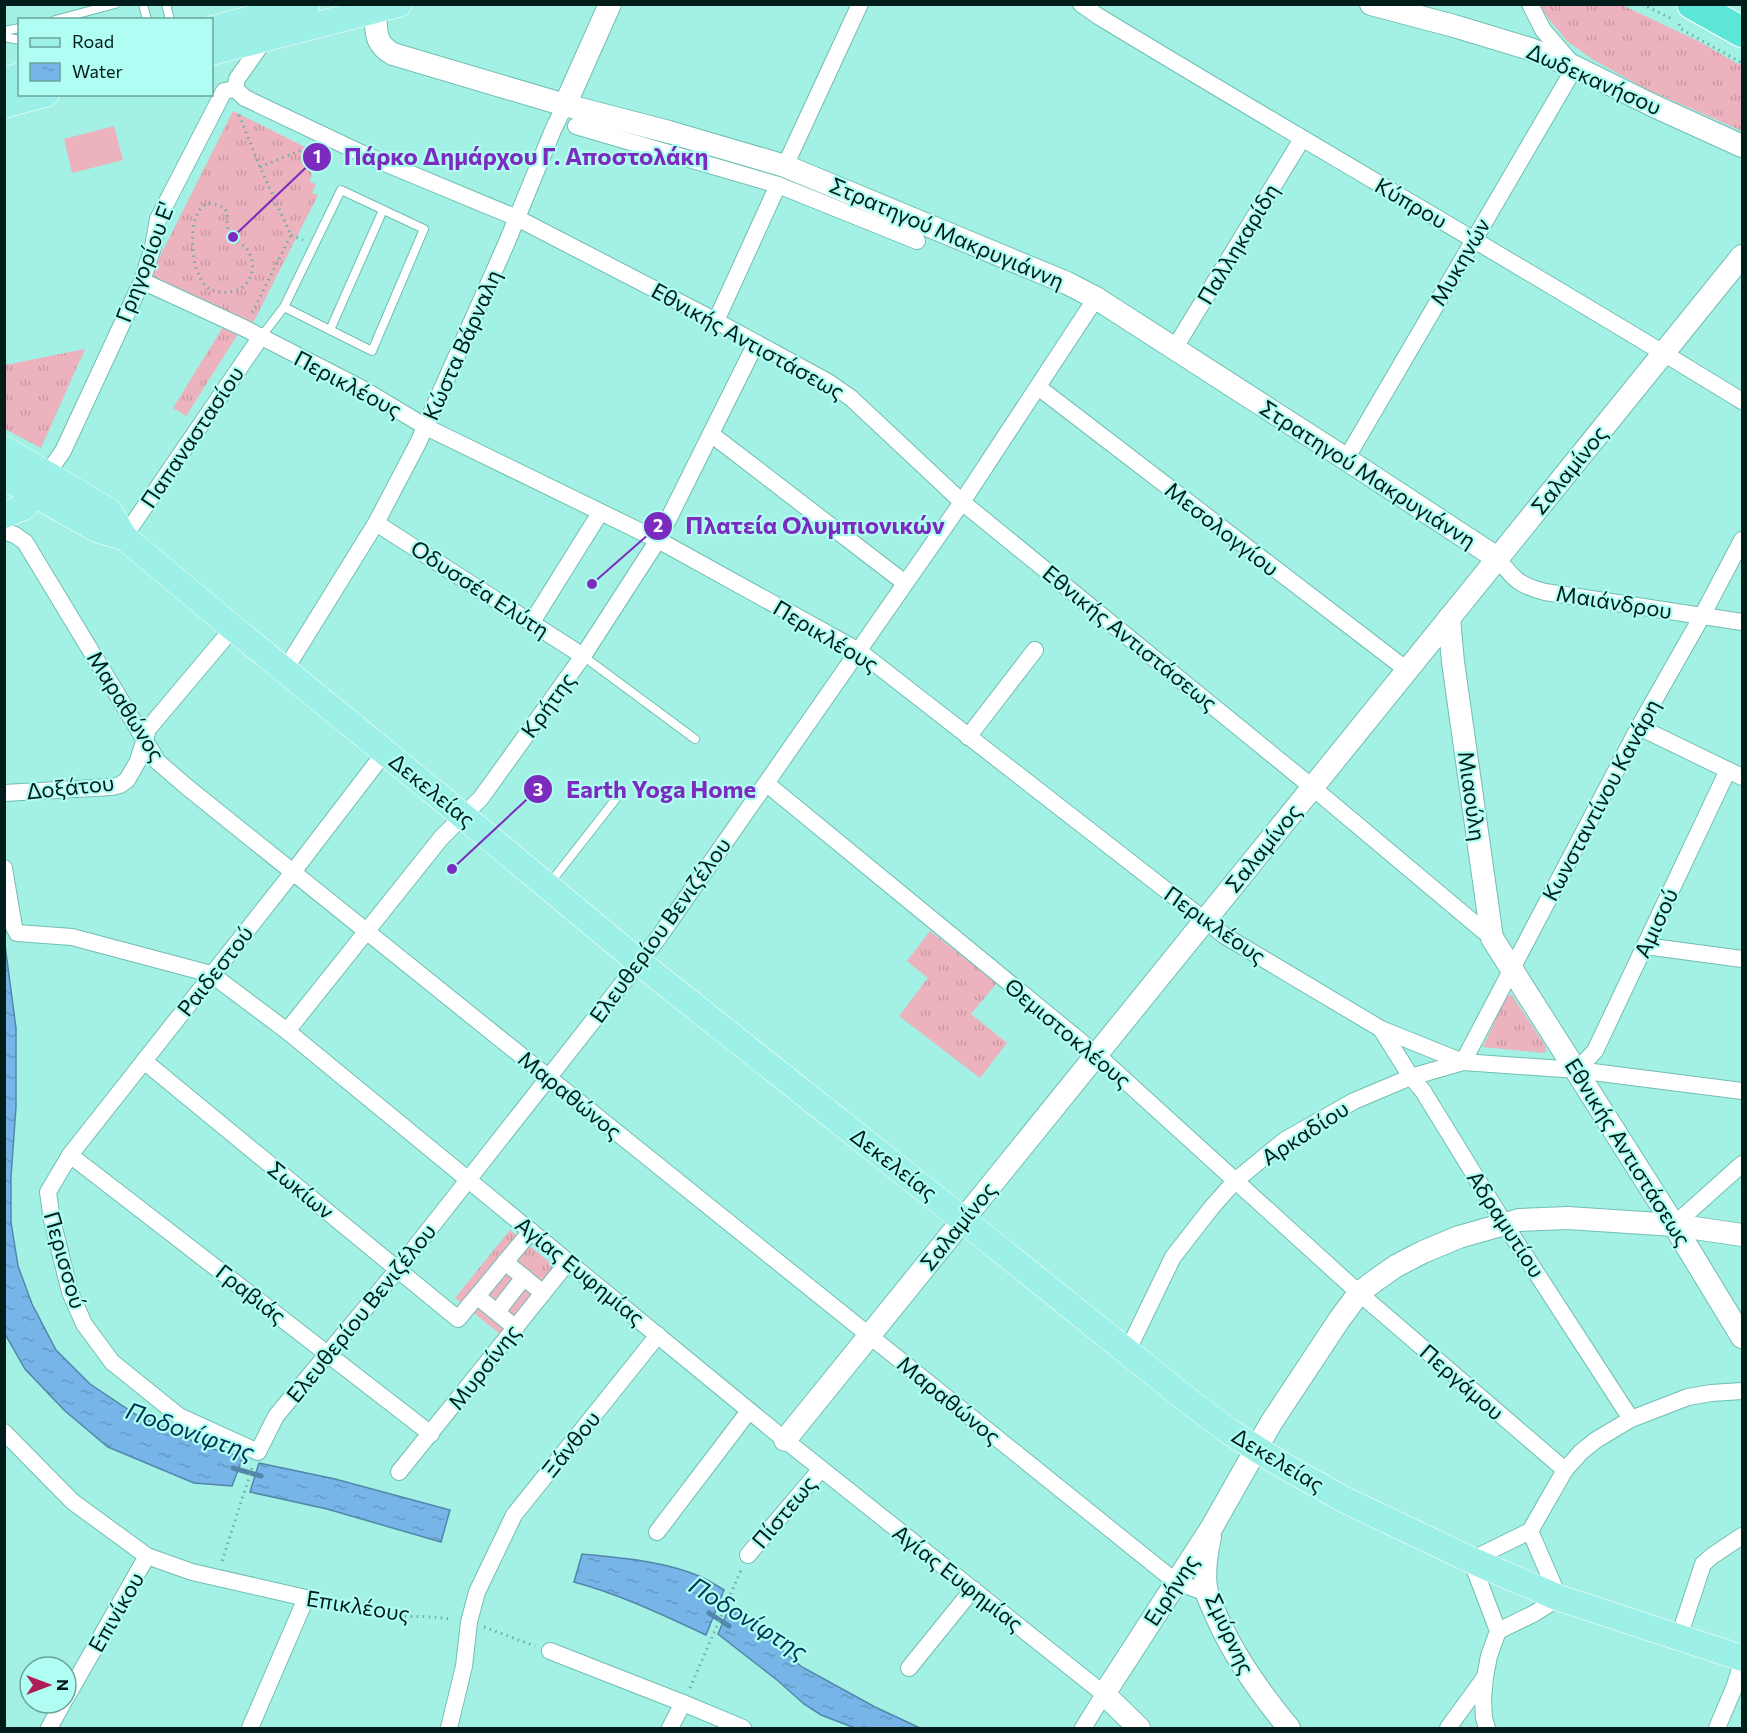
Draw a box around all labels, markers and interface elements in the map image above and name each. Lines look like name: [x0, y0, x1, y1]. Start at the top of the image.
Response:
legend: [18, 18, 213, 96]
text: Road: [72, 30, 114, 52]
street label: Δωδεκανήσου: [1523, 37, 1666, 120]
text: Water: [72, 60, 123, 82]
callout: Πάρκο Δημάρχου Γ. Αποστολάκη: [302, 136, 720, 178]
text: Πάρκο Δημάρχου Γ. Αποστολάκη: [344, 141, 708, 170]
text: 1: [313, 145, 321, 167]
street label: Στρατηγού Μακρυγιάννη: [826, 171, 1068, 294]
street label: Κύπρου: [1370, 171, 1452, 234]
street label: Παλληκαρίδη: [1191, 178, 1284, 309]
street label: Γρηγορίου Ε': [109, 198, 180, 326]
street label: Μυκηνών: [1424, 213, 1495, 310]
street label: Κώστα Βάρναλη: [416, 265, 507, 424]
street label: Εθνικής Αντιστάσεως: [647, 276, 850, 405]
street label: Περικλέους: [290, 344, 407, 423]
street label: Παπαναστασίου: [134, 361, 249, 513]
street label: Στρατηγού Μακρυγιάννη: [1255, 394, 1481, 553]
street label: Σαλαμίνος: [1525, 420, 1612, 519]
street label: Μεσολογγίου: [1160, 476, 1285, 581]
callout: Πλατεία Ολυμπιονικών: [643, 505, 956, 547]
text: Πλατεία Ολυμπιονικών: [685, 510, 945, 539]
text: 2: [653, 514, 663, 536]
street label: Οδυσσέα Ελύτη: [406, 534, 555, 643]
street label: Εθνικής Αντιστάσεως: [1038, 559, 1223, 716]
street label: Μαιάνδρου: [1554, 579, 1674, 624]
street label: Περικλέους: [769, 594, 884, 677]
street label: Μαραθώνος: [82, 645, 171, 766]
street label: Κρήτης: [515, 667, 580, 743]
street label: Κωνσταντίνου Κανάρη: [1536, 694, 1665, 905]
street label: Δεκελείας: [384, 747, 481, 832]
street label: Μιαούλη: [1453, 749, 1492, 843]
street label: Δοξάτου: [25, 768, 115, 805]
callout: Earth Yoga Home: [523, 768, 768, 810]
text: Earth Yoga Home: [566, 774, 756, 803]
text: 3: [533, 778, 543, 800]
street label: Σαλαμίνος: [1219, 798, 1306, 897]
street label: Ελευθερίου Βενιζέλου: [583, 832, 736, 1028]
street label: Περικλέους: [1159, 880, 1271, 969]
street label: Αμισού: [1628, 884, 1683, 962]
street label: Ραιδεστού: [171, 920, 258, 1021]
street label: Θεμιστοκλέους: [1000, 972, 1137, 1093]
street label: Μαραθώνος: [513, 1045, 627, 1145]
street label: Εθνικής Αντιστάσεως: [1560, 1053, 1697, 1251]
street label: Αρκαδίου: [1256, 1094, 1353, 1171]
street label: Δεκελείας: [845, 1121, 943, 1206]
street label: Σωκίων: [263, 1155, 340, 1224]
street label: Αδραμυτίου: [1462, 1165, 1551, 1282]
street label: Σαλαμίνος: [914, 1176, 1001, 1275]
street label: Περισσού: [39, 1208, 92, 1312]
street label: Αγίας Ευφημίας: [510, 1210, 650, 1331]
street label: Ελευθερίου Βενιζέλου: [280, 1218, 441, 1408]
street label: Γραβιάς: [211, 1258, 292, 1329]
street label: Μυρσίνης: [442, 1319, 525, 1415]
street label: Περγάμου: [1415, 1338, 1510, 1425]
street label: Μαραθώνος: [892, 1350, 1006, 1450]
water label: Ποδονίφτης: [122, 1395, 259, 1466]
street label: Ξάνθου: [536, 1405, 606, 1482]
street label: Δεκελείας: [1227, 1422, 1329, 1498]
street label: Πίστεως: [746, 1470, 822, 1553]
street label: Αγίας Ευφημίας: [888, 1518, 1029, 1637]
street label: Ειρήνης: [1138, 1549, 1204, 1630]
street label: Επινίκου: [82, 1567, 149, 1657]
water label: Ποδονίφτης: [684, 1570, 813, 1666]
street label: Επικλέους: [304, 1584, 412, 1627]
street label: Σμύρνης: [1200, 1589, 1261, 1679]
north arrow: [18, 1655, 78, 1715]
text: N: [54, 1679, 73, 1691]

